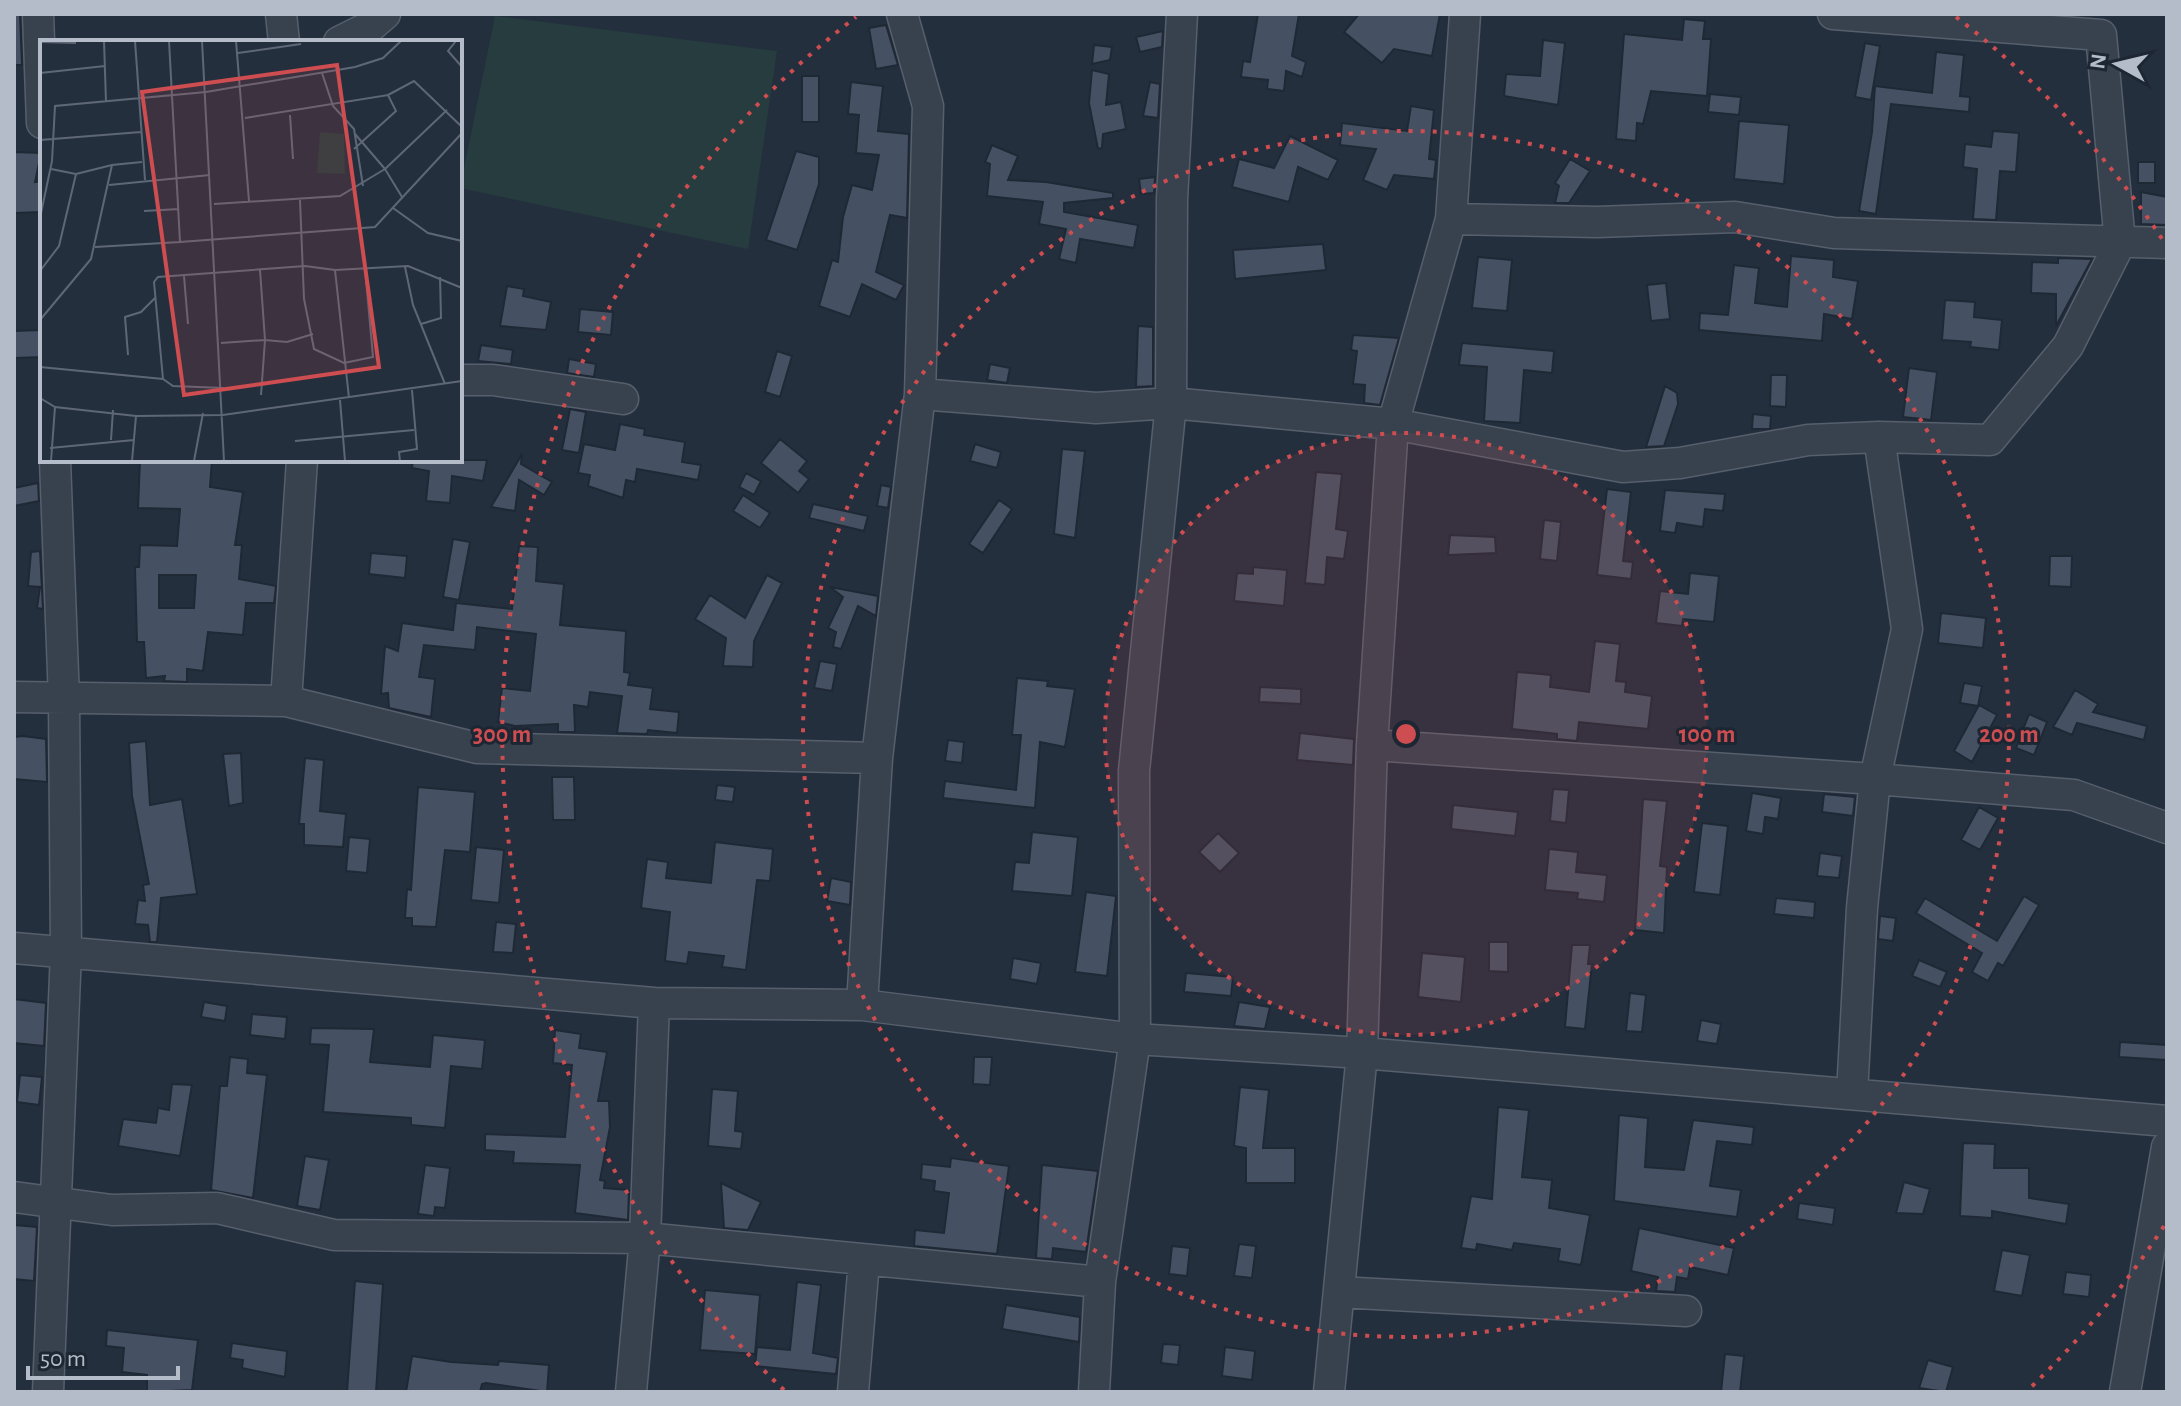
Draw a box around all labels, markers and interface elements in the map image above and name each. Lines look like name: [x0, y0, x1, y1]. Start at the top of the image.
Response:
north arrow: [2077, 24, 2157, 104]
inset map: [40, 40, 462, 462]
text: N: [2086, 52, 2110, 70]
centre of rings: [1392, 720, 1420, 748]
text: 300 m: [473, 723, 531, 747]
text: 100 m: [1679, 723, 1735, 747]
text: 200 m: [1979, 723, 2039, 747]
scale bar: [28, 1330, 178, 1380]
text: 50 m: [40, 1347, 86, 1371]

